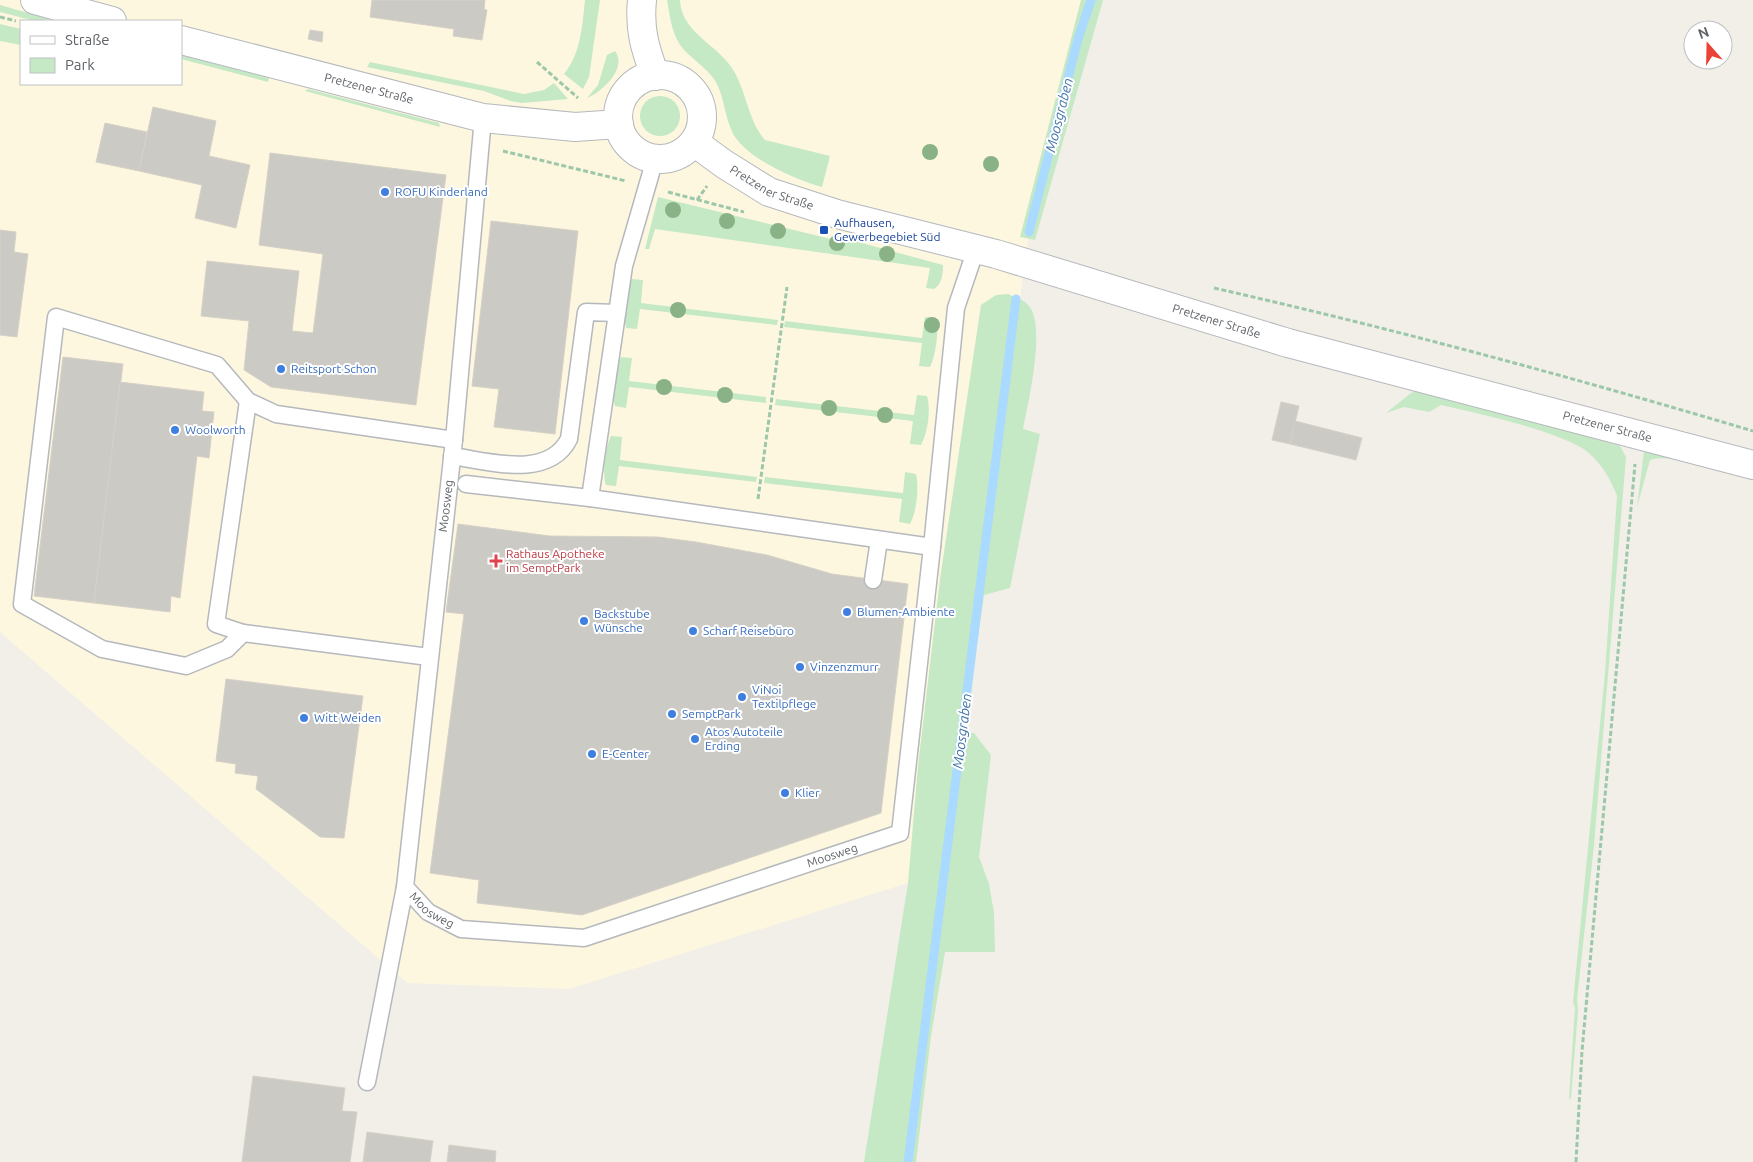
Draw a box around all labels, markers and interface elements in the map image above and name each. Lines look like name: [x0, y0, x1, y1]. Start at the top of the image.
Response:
legend: [20, 20, 182, 85]
north arrow: [1683, 20, 1733, 70]
text: N: [1696, 23, 1711, 42]
text: Straße: [65, 31, 109, 48]
text: Park: [65, 56, 95, 73]
street label: Pretzener Straße: [323, 70, 415, 106]
water label: Moosgraben: [1042, 76, 1076, 154]
street label: Pretzener Straße: [728, 162, 815, 212]
place label: ROFU Kinderland: [395, 185, 488, 198]
marker: ROFU Kinderland: [379, 186, 391, 198]
place label: Aufhausen, Gewerbegebiet Süd: [834, 216, 940, 243]
marker: Aufhausen, Gewerbegebiet Süd: [818, 224, 830, 236]
street label: Pretzener Straße: [1171, 301, 1262, 340]
place label: Reitsport Schon: [291, 362, 377, 375]
marker: Reitsport Schon: [275, 363, 287, 375]
street label: Pretzener Straße: [1562, 408, 1653, 444]
place label: Woolworth: [185, 423, 246, 436]
marker: Woolworth: [169, 424, 181, 436]
street label: Moosweg: [436, 479, 455, 533]
place label: Rathaus Apotheke im SemptPark: [506, 547, 605, 574]
marker: Rathaus Apotheke im SemptPark: [490, 555, 502, 567]
place label: Blumen-Ambiente: [857, 605, 955, 618]
marker: Blumen-Ambiente: [841, 606, 853, 618]
place label: Backstube Wünsche: [594, 607, 650, 634]
marker: Backstube Wünsche: [578, 615, 590, 627]
place label: Scharf Reisebüro: [703, 624, 794, 637]
marker: Scharf Reisebüro: [687, 625, 699, 637]
place label: Vinzenzmurr: [810, 660, 879, 673]
marker: Vinzenzmurr: [794, 661, 806, 673]
place label: ViNoi Textilpflege: [752, 683, 816, 710]
marker: ViNoi Textilpflege: [736, 691, 748, 703]
water label: Moosgraben: [949, 692, 975, 770]
place label: SemptPark: [682, 707, 741, 720]
marker: SemptPark: [666, 708, 678, 720]
place label: Witt Weiden: [314, 711, 381, 724]
marker: Witt Weiden: [298, 712, 310, 724]
place label: Atos Autoteile Erding: [705, 725, 783, 752]
marker: Atos Autoteile Erding: [689, 733, 701, 745]
place label: E-Center: [602, 747, 649, 760]
marker: E-Center: [586, 748, 598, 760]
place label: Klier: [795, 786, 820, 799]
marker: Klier: [779, 787, 791, 799]
street label: Moosweg: [805, 841, 859, 869]
street label: Moosweg: [407, 889, 456, 930]

